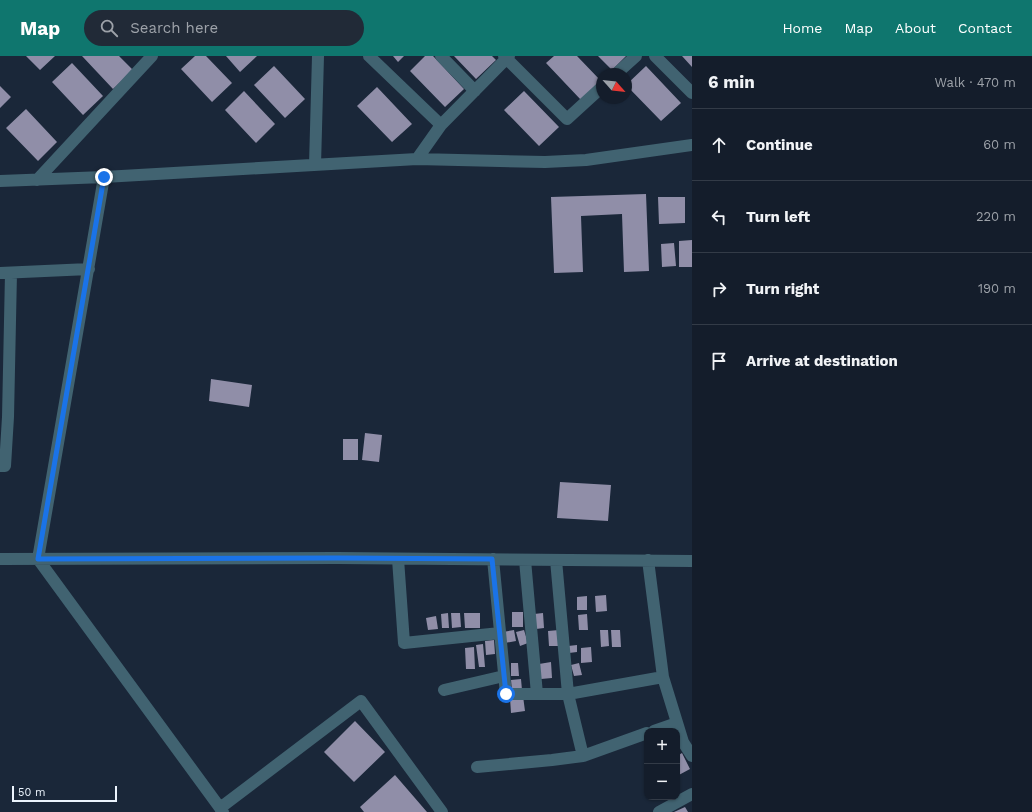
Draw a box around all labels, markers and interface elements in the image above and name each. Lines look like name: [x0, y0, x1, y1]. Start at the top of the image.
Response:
search box: [84, 10, 364, 46]
text: Map: [20, 17, 60, 40]
icon: search: [98, 17, 120, 39]
text: Search here: [130, 19, 218, 37]
text: Home: [782, 20, 822, 36]
text: Map: [844, 20, 873, 36]
text: About: [895, 20, 936, 36]
text: Contact: [958, 20, 1012, 36]
north arrow: [596, 68, 632, 104]
text: 6 min: [708, 72, 755, 92]
text: Walk · 470 m: [935, 75, 1016, 90]
icon: ahead: [708, 134, 730, 156]
text: Continue: [746, 136, 813, 154]
text: 60 m: [983, 137, 1016, 152]
route end: [95, 168, 113, 186]
icon: left: [708, 206, 730, 228]
text: Turn left: [746, 208, 810, 226]
text: 220 m: [976, 209, 1016, 224]
icon: right: [708, 278, 730, 300]
text: Turn right: [746, 280, 819, 298]
text: 190 m: [978, 281, 1016, 296]
icon: arrive: [708, 350, 730, 372]
text: Arrive at destination: [746, 352, 898, 370]
route start: [497, 685, 515, 703]
map controls: [644, 728, 680, 800]
button: +: [644, 728, 680, 764]
button: −: [644, 764, 680, 800]
scale bar: [12, 784, 117, 803]
text: 50 m: [18, 786, 45, 799]

